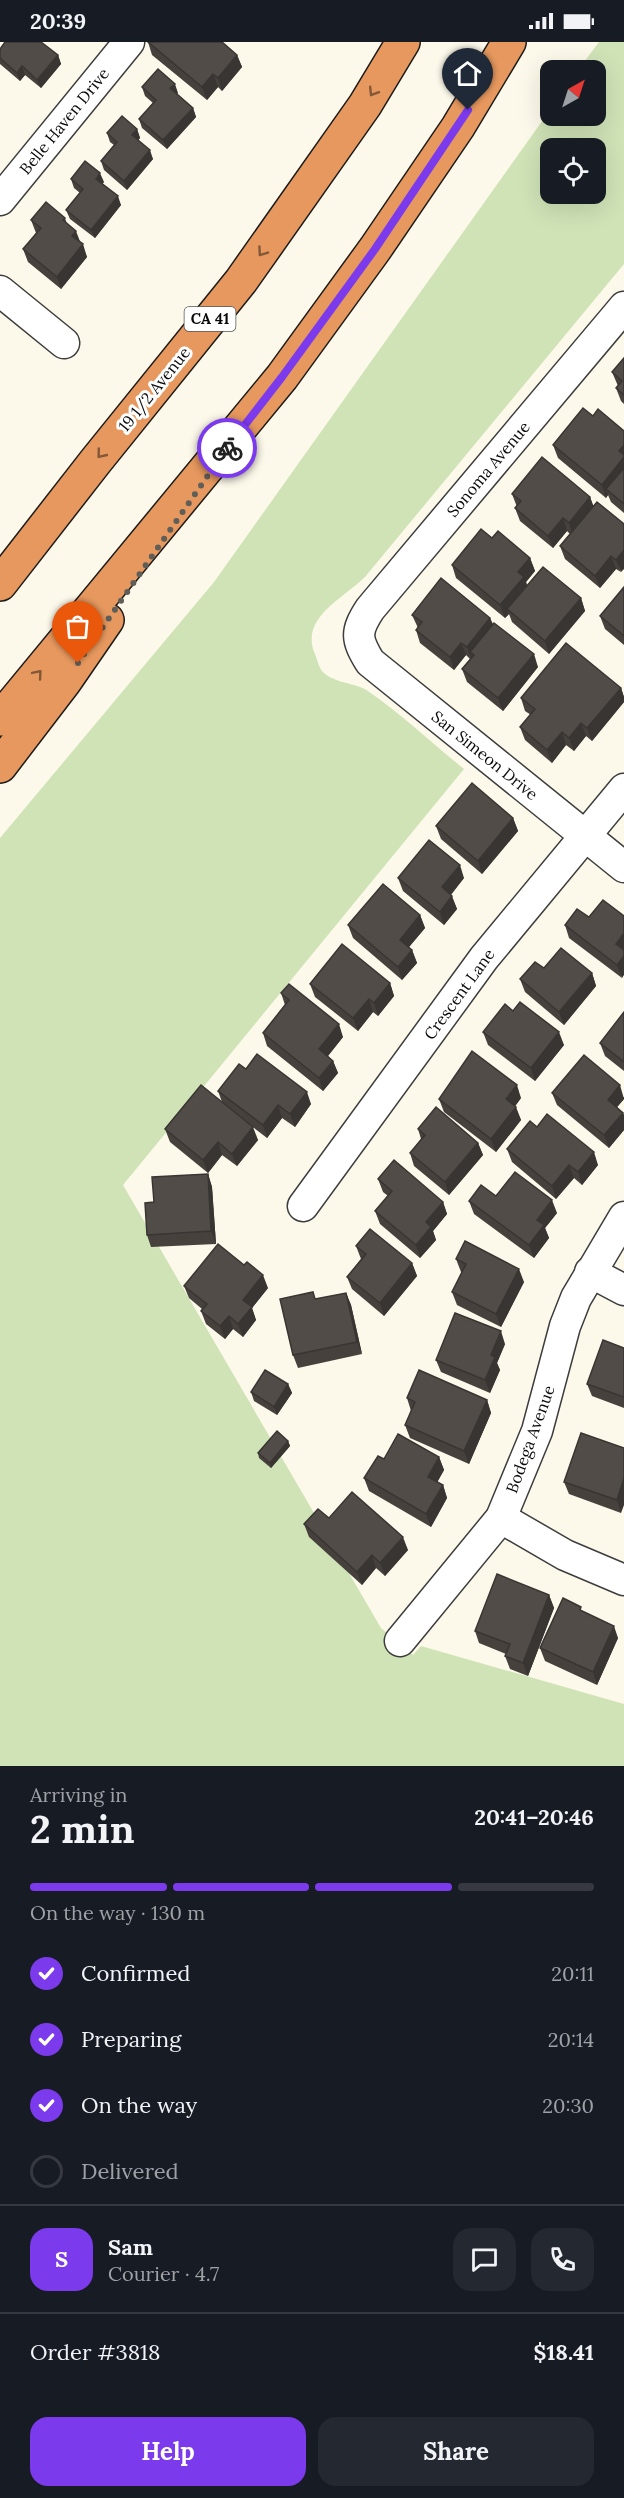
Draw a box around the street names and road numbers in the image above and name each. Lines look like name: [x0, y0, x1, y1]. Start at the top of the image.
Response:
street label: Belle Haven Drive: [15, 63, 113, 178]
road number: CA 41: [184, 307, 236, 331]
street label: 19 1/2 Avenue: [114, 342, 195, 436]
street label: Sonoma Avenue: [442, 417, 534, 521]
street label: San Simeon Drive: [428, 706, 542, 804]
street label: Crescent Lane: [419, 944, 499, 1043]
street label: Bodega Avenue: [501, 1382, 559, 1496]

